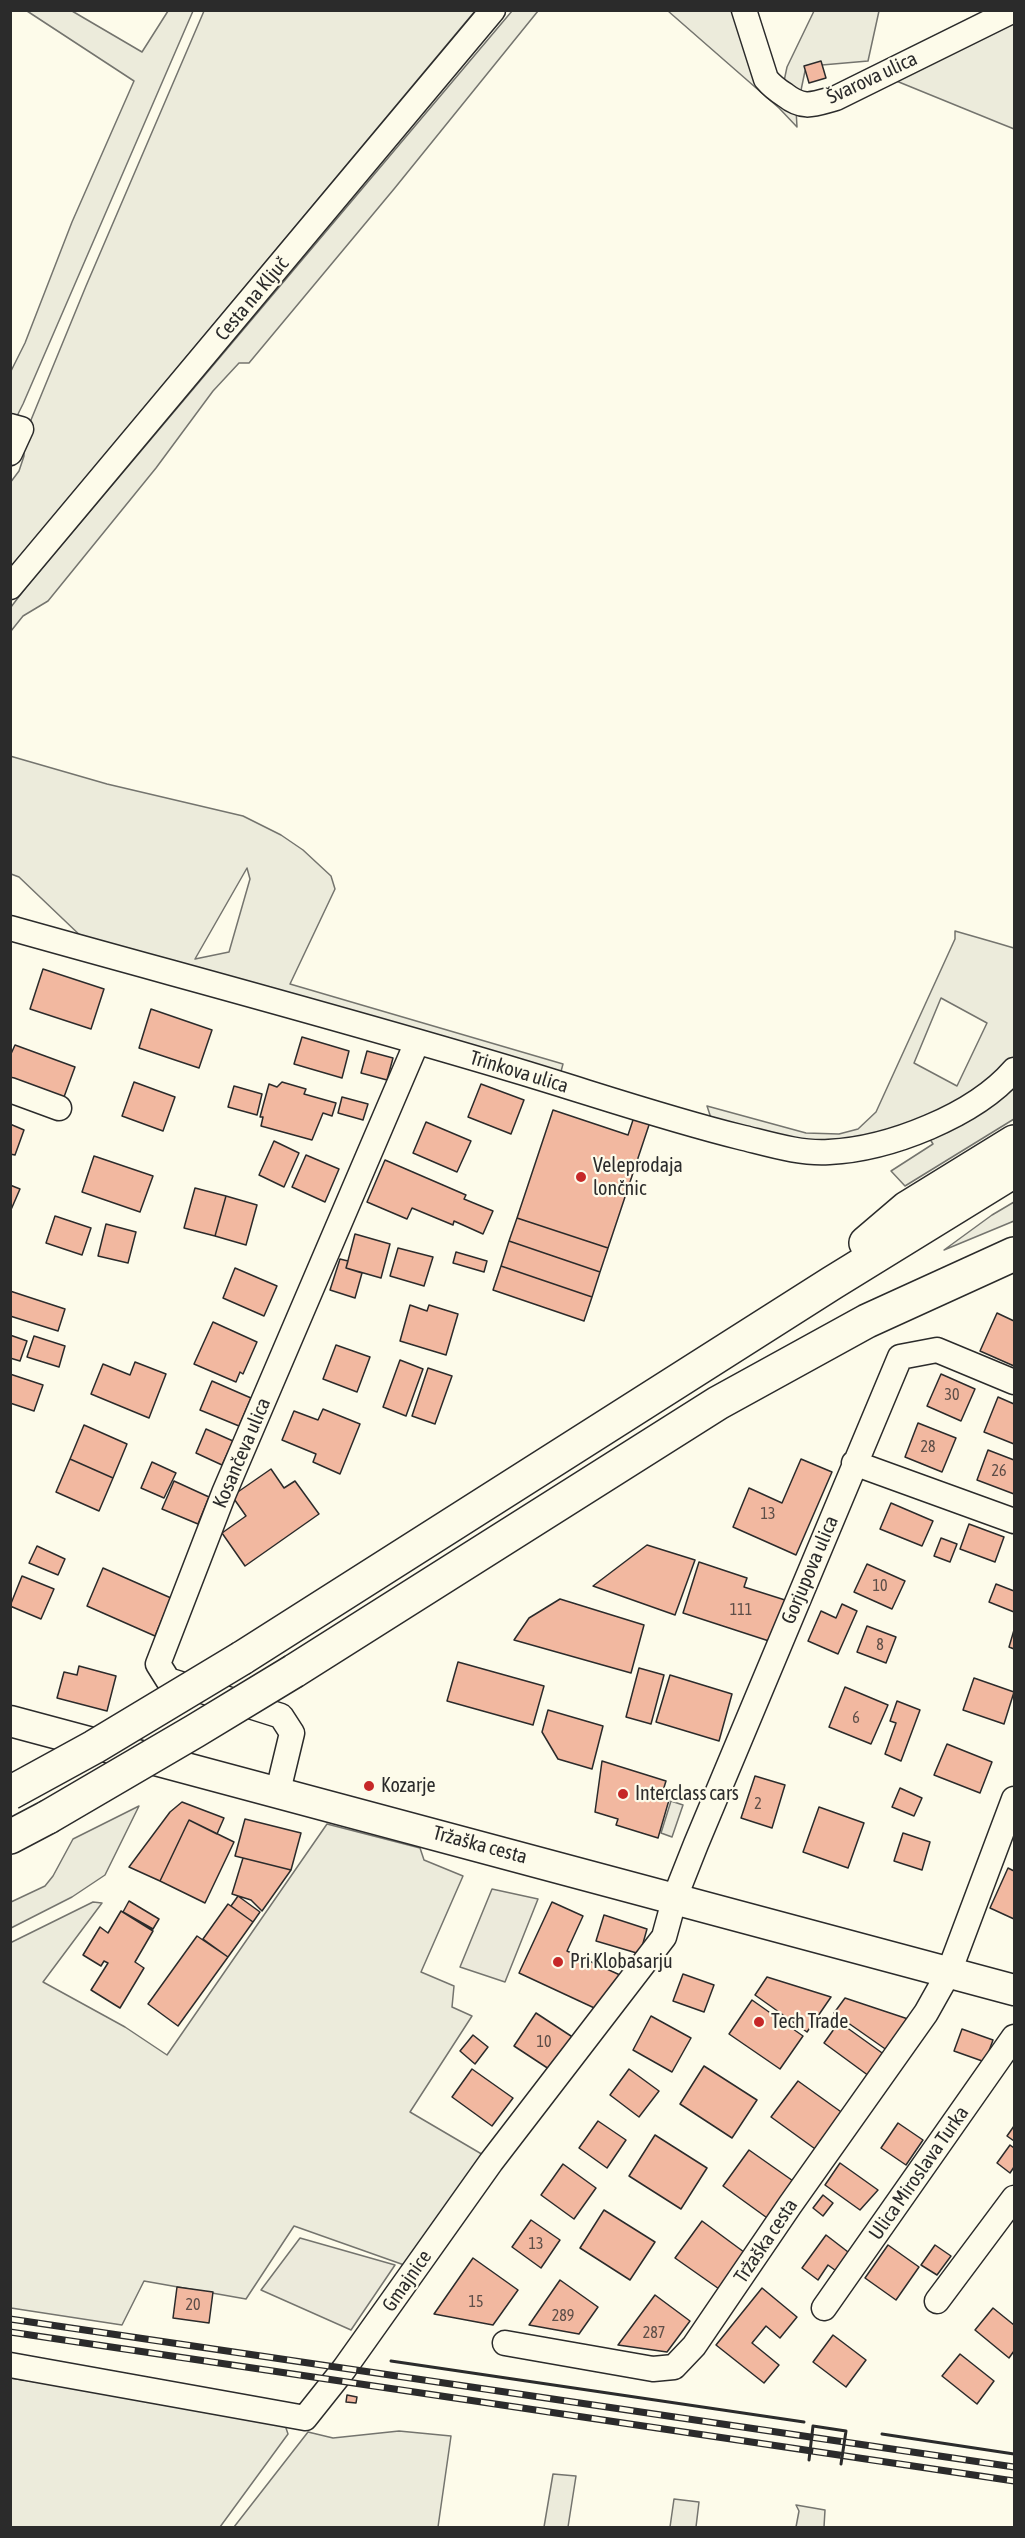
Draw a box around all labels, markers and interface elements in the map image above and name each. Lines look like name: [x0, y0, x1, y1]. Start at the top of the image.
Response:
street label: Švarova ulica: [823, 47, 921, 109]
street label: Cesta na Ključ: [210, 252, 294, 346]
street label: Trinkova ulica: [467, 1046, 571, 1098]
place label: Veleprodaja lončnic: [593, 1154, 683, 1201]
marker: Veleprodaja lončnic: [574, 1170, 588, 1184]
house number: 30: [944, 1385, 960, 1405]
street label: Kosančeva ulica: [208, 1394, 276, 1512]
house number: 28: [920, 1437, 936, 1457]
house number: 26: [991, 1461, 1007, 1481]
house number: 13: [760, 1504, 776, 1524]
street label: Gorjupova ulica: [776, 1512, 844, 1628]
house number: 10: [872, 1576, 888, 1596]
house number: 111: [730, 1600, 752, 1620]
house number: 8: [876, 1635, 884, 1655]
house number: 6: [852, 1708, 860, 1728]
place label: Kozarje: [381, 1774, 436, 1798]
marker: Kozarje: [362, 1779, 376, 1793]
place label: Interclass cars: [635, 1782, 739, 1806]
marker: Interclass cars: [616, 1787, 630, 1801]
house number: 2: [754, 1794, 762, 1814]
street label: Tržaška cesta: [430, 1821, 530, 1869]
place label: Pri Klobasarju: [570, 1950, 673, 1974]
marker: Pri Klobasarju: [551, 1955, 565, 1969]
place label: Tech Trade: [771, 2010, 848, 2034]
marker: Tech Trade: [752, 2015, 766, 2029]
house number: 10: [536, 2032, 552, 2052]
street label: Ulica Miroslava Turka: [864, 2102, 974, 2244]
street label: Tržaška cesta: [729, 2194, 803, 2288]
house number: 13: [528, 2234, 544, 2254]
street label: Gmajnice: [377, 2246, 437, 2316]
house number: 15: [468, 2292, 484, 2312]
house number: 20: [185, 2295, 201, 2315]
house number: 289: [552, 2306, 574, 2326]
house number: 287: [643, 2323, 665, 2343]

